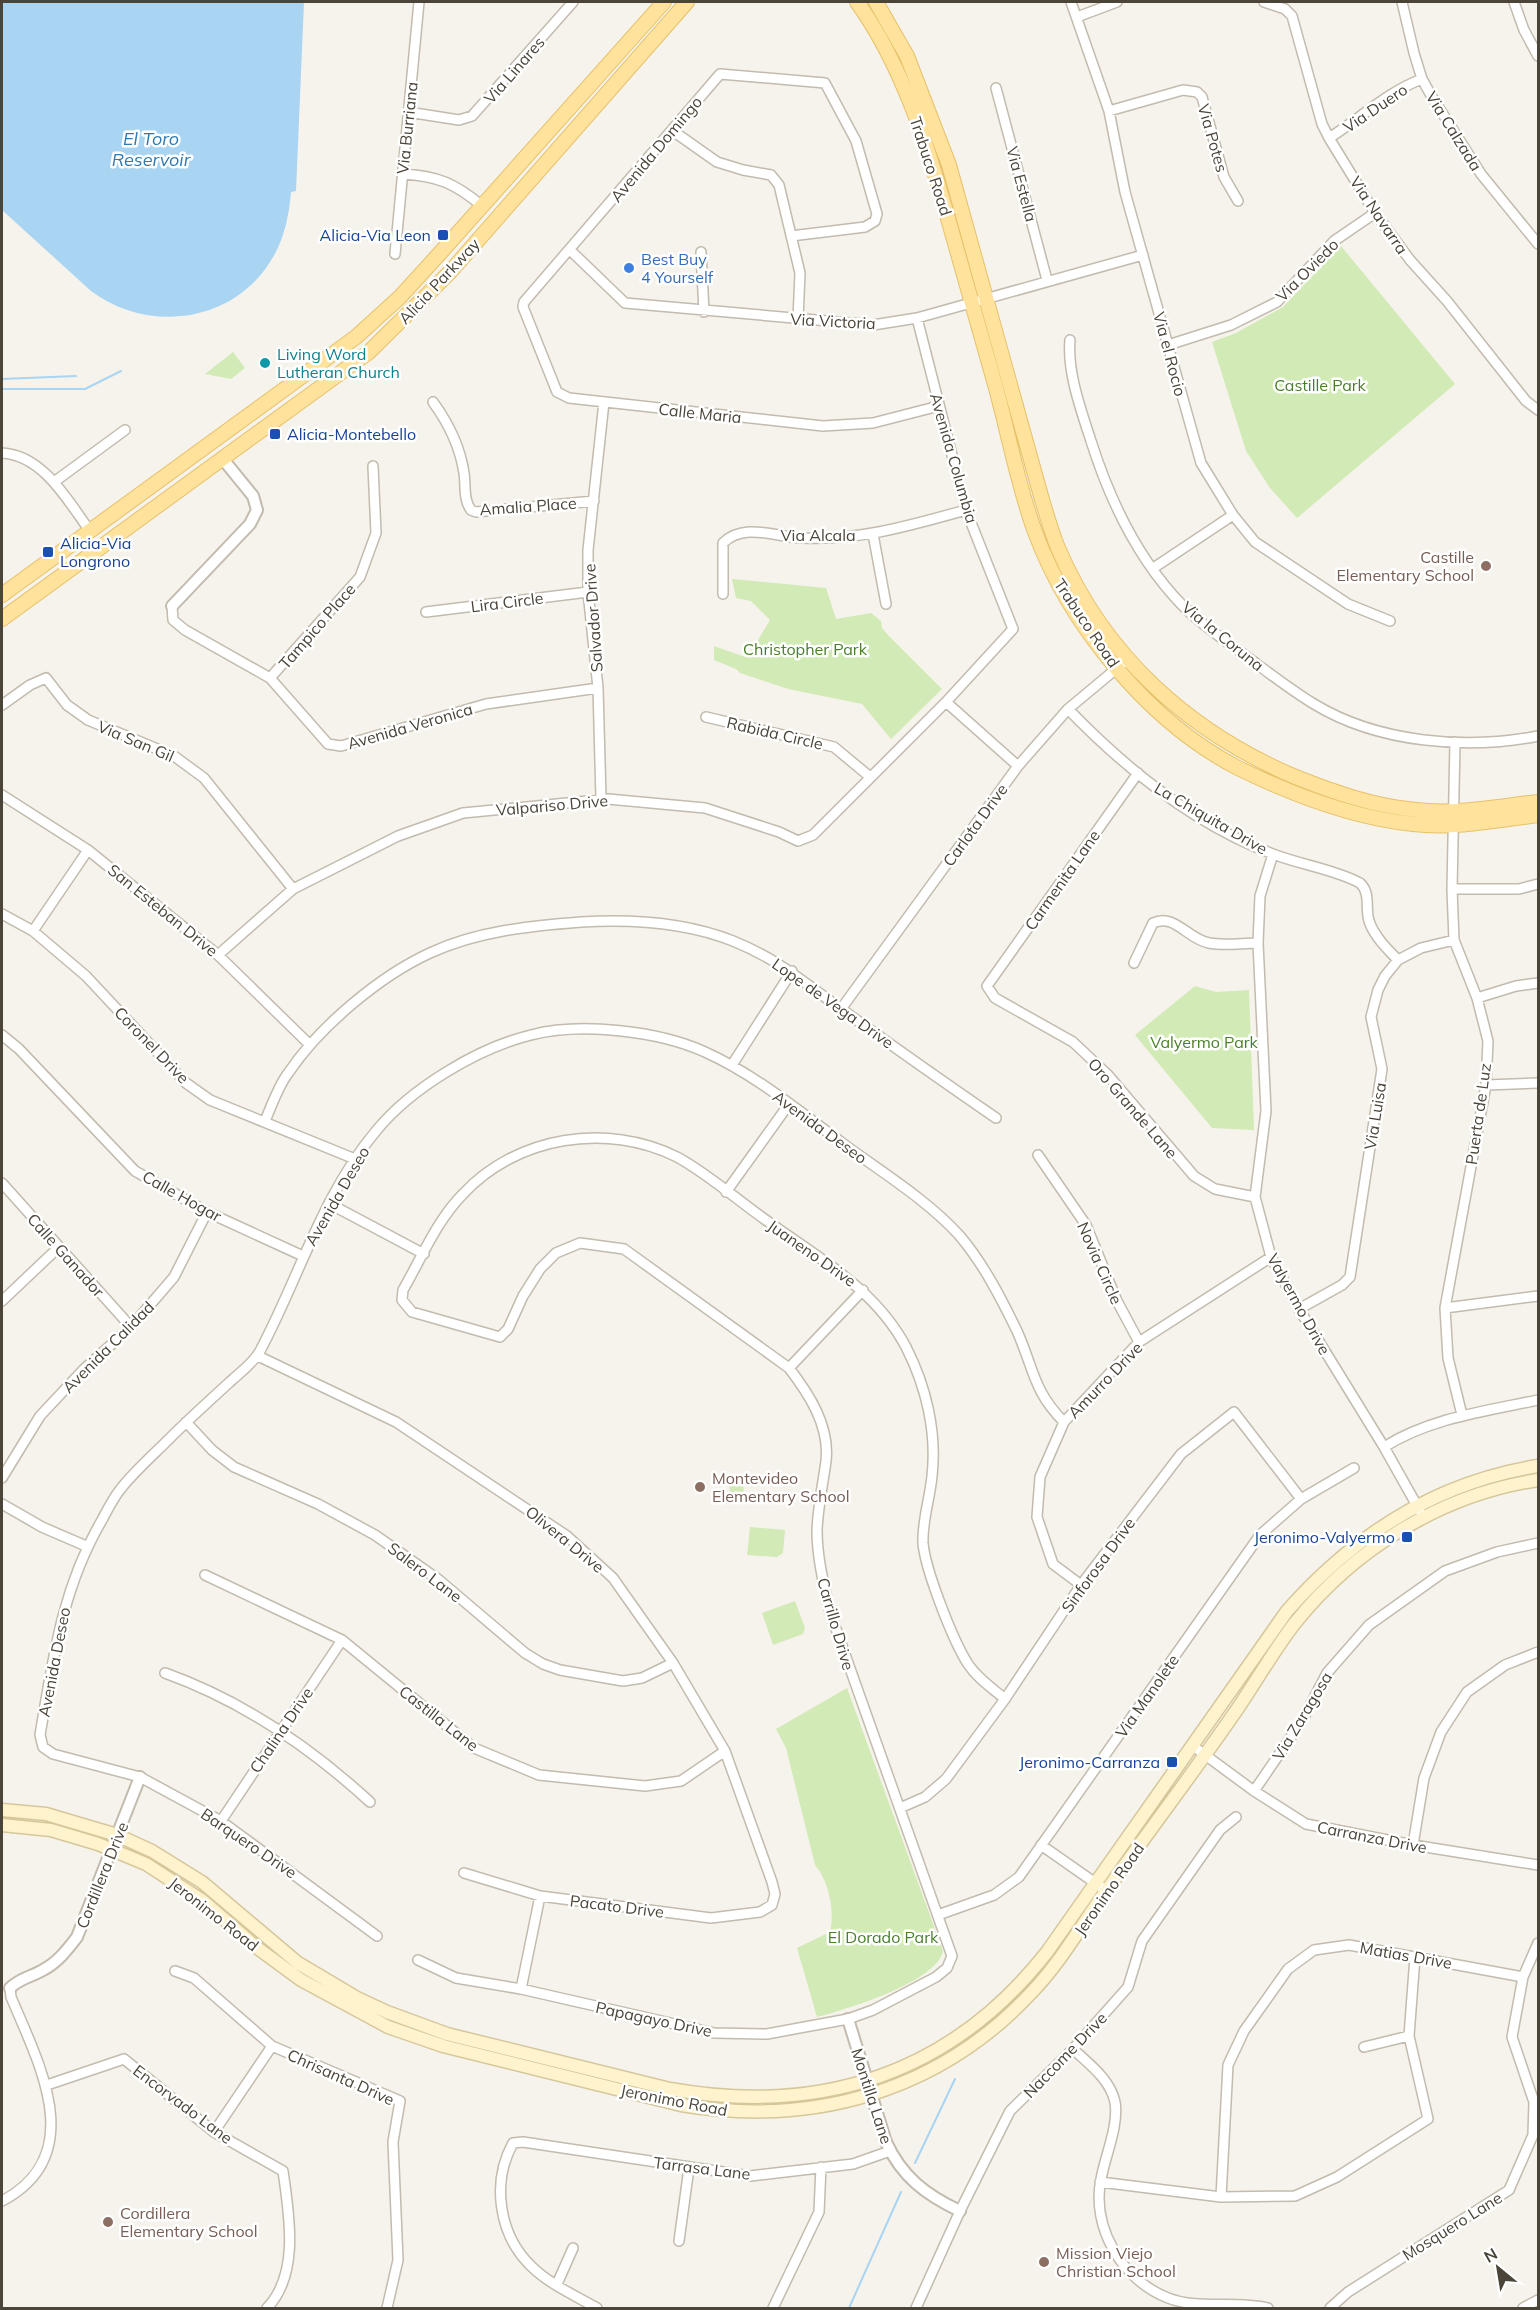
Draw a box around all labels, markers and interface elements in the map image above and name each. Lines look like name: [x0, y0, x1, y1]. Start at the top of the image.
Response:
street label: Via Linares: [479, 32, 549, 108]
street label: Via Duero: [1339, 79, 1411, 137]
street label: Via Burriana: [392, 81, 422, 175]
street label: Via Calzada: [1422, 88, 1486, 174]
street label: Avenida Domingo: [606, 92, 706, 206]
street label: Via Potes: [1194, 102, 1232, 174]
street label: Trabuco Road: [906, 114, 956, 218]
water label: El Toro Reservoir: [112, 127, 192, 171]
street label: Via Estella: [1002, 144, 1042, 224]
street label: Via Navarra: [1346, 172, 1412, 258]
place label: Alicia-Via Leon: [320, 225, 431, 245]
marker: Alicia-Via Leon: [436, 228, 450, 242]
street label: Alicia Parkway: [394, 234, 484, 328]
street label: Via Oviedo: [1271, 234, 1343, 306]
place label: Best Buy 4 Yourself: [641, 249, 714, 287]
marker: Best Buy 4 Yourself: [622, 261, 636, 275]
street label: Via Victoria: [790, 309, 876, 333]
street label: Via el Rocio: [1149, 310, 1191, 398]
place label: Living Word Lutheran Church: [277, 344, 400, 382]
marker: Living Word Lutheran Church: [258, 356, 272, 370]
park label: Castille Park: [1274, 375, 1367, 395]
street label: Avenida Columbia: [926, 391, 982, 525]
street label: Calle Maria: [658, 399, 742, 427]
place label: Alicia-Montebello: [287, 424, 416, 444]
marker: Alicia-Montebello: [268, 427, 282, 441]
street label: Amalia Place: [479, 493, 577, 519]
street label: Via Alcala: [780, 525, 856, 545]
place label: Alicia-Via Longrono: [60, 533, 131, 571]
marker: Alicia-Via Longrono: [41, 545, 55, 559]
place label: Castille Elementary School: [1336, 547, 1474, 585]
marker: Castille Elementary School: [1479, 559, 1493, 573]
street label: Salvador Drive: [579, 563, 607, 673]
street label: Trabuco Road: [1050, 575, 1124, 671]
street label: Tampico Place: [274, 579, 360, 673]
street label: Lira Circle: [470, 588, 544, 616]
street label: Via la Coruna: [1178, 597, 1268, 675]
park label: Christopher Park: [743, 639, 868, 659]
street label: Avenida Veronica: [345, 699, 475, 753]
street label: Rabida Circle: [725, 712, 825, 754]
street label: Via San Gil: [95, 716, 177, 766]
street label: La Chiquita Drive: [1151, 778, 1271, 858]
street label: Carlota Drive: [938, 780, 1012, 870]
street label: Valpariso Drive: [495, 790, 609, 820]
street label: Carmenita Lane: [1020, 826, 1104, 934]
street label: San Esteban Drive: [104, 859, 222, 961]
street label: Lope de Vega Drive: [768, 954, 898, 1052]
street label: Coronel Drive: [110, 1002, 194, 1088]
park label: Valyermo Park: [1150, 1032, 1259, 1052]
street label: Oro Grande Lane: [1084, 1054, 1182, 1162]
street label: Puerta de Luz: [1461, 1062, 1495, 1166]
street label: Via Luisa: [1360, 1081, 1390, 1151]
street label: Avenida Deseo: [769, 1086, 871, 1168]
street label: Avenida Deseo: [300, 1143, 374, 1249]
street label: Calle Hogar: [139, 1166, 225, 1226]
street label: Calle Ganador: [23, 1209, 109, 1301]
street label: Juaneno Drive: [764, 1215, 860, 1291]
street label: Novia Circle: [1073, 1219, 1127, 1307]
street label: Valyermo Drive: [1263, 1250, 1335, 1358]
street label: Avenida Calidad: [58, 1297, 158, 1397]
street label: Amurro Drive: [1064, 1338, 1146, 1422]
place label: Montevideo Elementary School: [712, 1468, 850, 1506]
marker: Montevideo Elementary School: [693, 1480, 707, 1494]
street label: Olivera Drive: [522, 1501, 608, 1577]
street label: Sinforosa Drive: [1057, 1514, 1139, 1616]
place label: Jeronimo-Valyermo: [1254, 1527, 1395, 1547]
marker: Jeronimo-Valyermo: [1400, 1530, 1414, 1544]
street label: Salero Lane: [384, 1538, 466, 1606]
street label: Carrillo Drive: [813, 1575, 859, 1673]
street label: Avenida Deseo: [34, 1605, 74, 1719]
street label: Via Manolete: [1111, 1650, 1183, 1742]
street label: Via Zaragosa: [1268, 1668, 1336, 1764]
street label: Castilla Lane: [395, 1681, 483, 1755]
street label: Chalina Drive: [245, 1683, 317, 1777]
place label: Jeronimo-Carranza: [1019, 1752, 1160, 1772]
marker: Jeronimo-Carranza: [1165, 1755, 1179, 1769]
street label: Barquero Drive: [197, 1804, 301, 1882]
street label: Carranza Drive: [1315, 1817, 1429, 1857]
street label: Cordillera Drive: [72, 1819, 132, 1931]
street label: Jeronimo Road: [1070, 1839, 1148, 1939]
street label: Jeronimo Road: [165, 1873, 263, 1955]
street label: Pacato Drive: [569, 1890, 665, 1922]
park label: El Dorado Park: [828, 1927, 939, 1947]
street label: Matias Drive: [1358, 1937, 1454, 1973]
street label: Papagayo Drive: [594, 1997, 714, 2041]
street label: Naccome Drive: [1019, 2008, 1111, 2102]
street label: Chrisanta Drive: [284, 2045, 398, 2109]
street label: Montilla Lane: [847, 2046, 897, 2146]
street label: Encorvado Lane: [129, 2060, 237, 2148]
street label: Jeronimo Road: [619, 2080, 729, 2120]
street label: Tarrasa Lane: [652, 2152, 752, 2184]
street label: Mosquero Lane: [1398, 2187, 1506, 2265]
place label: Cordillera Elementary School: [120, 2203, 258, 2241]
marker: Cordillera Elementary School: [101, 2215, 115, 2229]
north arrow: [1468, 2238, 1528, 2298]
place label: Mission Viejo Christian School: [1056, 2243, 1176, 2281]
text: N: [1480, 2243, 1501, 2267]
marker: Mission Viejo Christian School: [1037, 2255, 1051, 2269]

